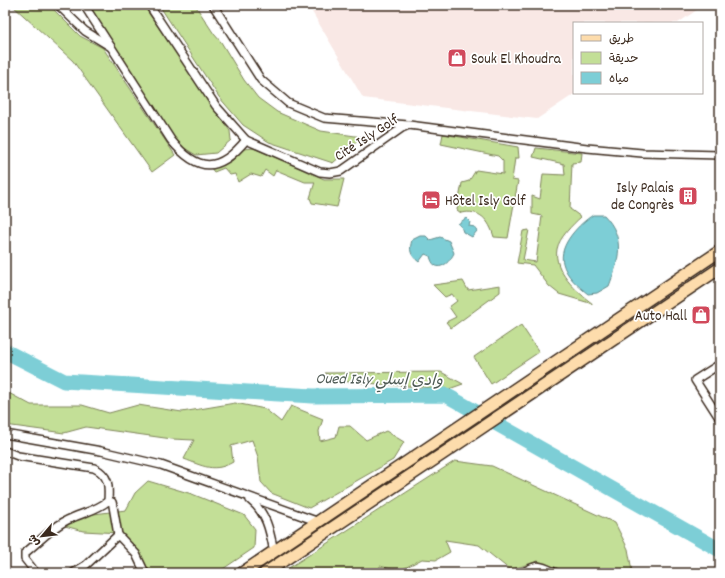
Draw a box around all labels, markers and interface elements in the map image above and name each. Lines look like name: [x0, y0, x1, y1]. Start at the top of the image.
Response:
legend: [573, 22, 703, 94]
text: طريق: [609, 31, 634, 48]
shop icon: Souk El Khoudra: [446, 47, 468, 69]
place label: Souk El Khoudra: [471, 49, 562, 71]
text: حديقة: [609, 51, 638, 68]
text: مياه: [609, 71, 629, 88]
street label: Cité Isly Golf: [331, 109, 404, 168]
place label: Isly Palais de Congrès: [611, 178, 674, 217]
building icon: Isly Palais de Congrès: [677, 185, 699, 207]
hotel icon: Hôtel Isly Golf: [420, 189, 442, 211]
place label: Hôtel Isly Golf: [445, 191, 526, 213]
shop icon: Auto Hall: [690, 304, 712, 326]
place label: Auto Hall: [635, 306, 687, 328]
water label: Oued Isly وادي إسلي: [315, 368, 443, 394]
north arrow: [22, 516, 62, 556]
text: ش: [25, 531, 45, 549]

